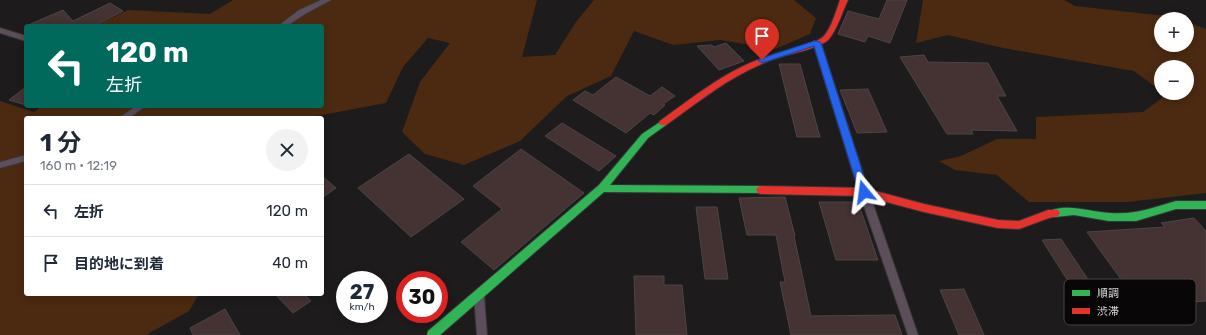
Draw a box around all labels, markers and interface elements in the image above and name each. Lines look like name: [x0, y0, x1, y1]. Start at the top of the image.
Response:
map controls: [1154, 12, 1194, 100]
button: +: [1154, 12, 1194, 52]
pin: [745, 19, 779, 60]
icon: arrive: [751, 25, 773, 47]
text: 120 m: [106, 36, 189, 69]
icon: left: [40, 40, 92, 92]
button: −: [1154, 60, 1194, 100]
text: 左折: [106, 74, 142, 96]
text: 1 分: [40, 129, 81, 157]
button: close: [266, 129, 308, 171]
text: 160 m · 12:19: [40, 158, 117, 173]
position arrow: [843, 171, 885, 213]
icon: left: [40, 200, 62, 222]
text: 120 m: [266, 202, 308, 220]
text: 左折: [74, 203, 104, 221]
icon: arrive: [40, 252, 62, 274]
text: 40 m: [272, 254, 308, 272]
text: 目的地に到着: [74, 255, 164, 273]
speed limit sign: 30: [396, 271, 448, 323]
legend: [1064, 279, 1196, 325]
text: 27: [350, 280, 374, 304]
text: 順調: [1097, 287, 1119, 300]
text: km/h: [350, 301, 374, 313]
text: 渋滞: [1097, 305, 1119, 318]

